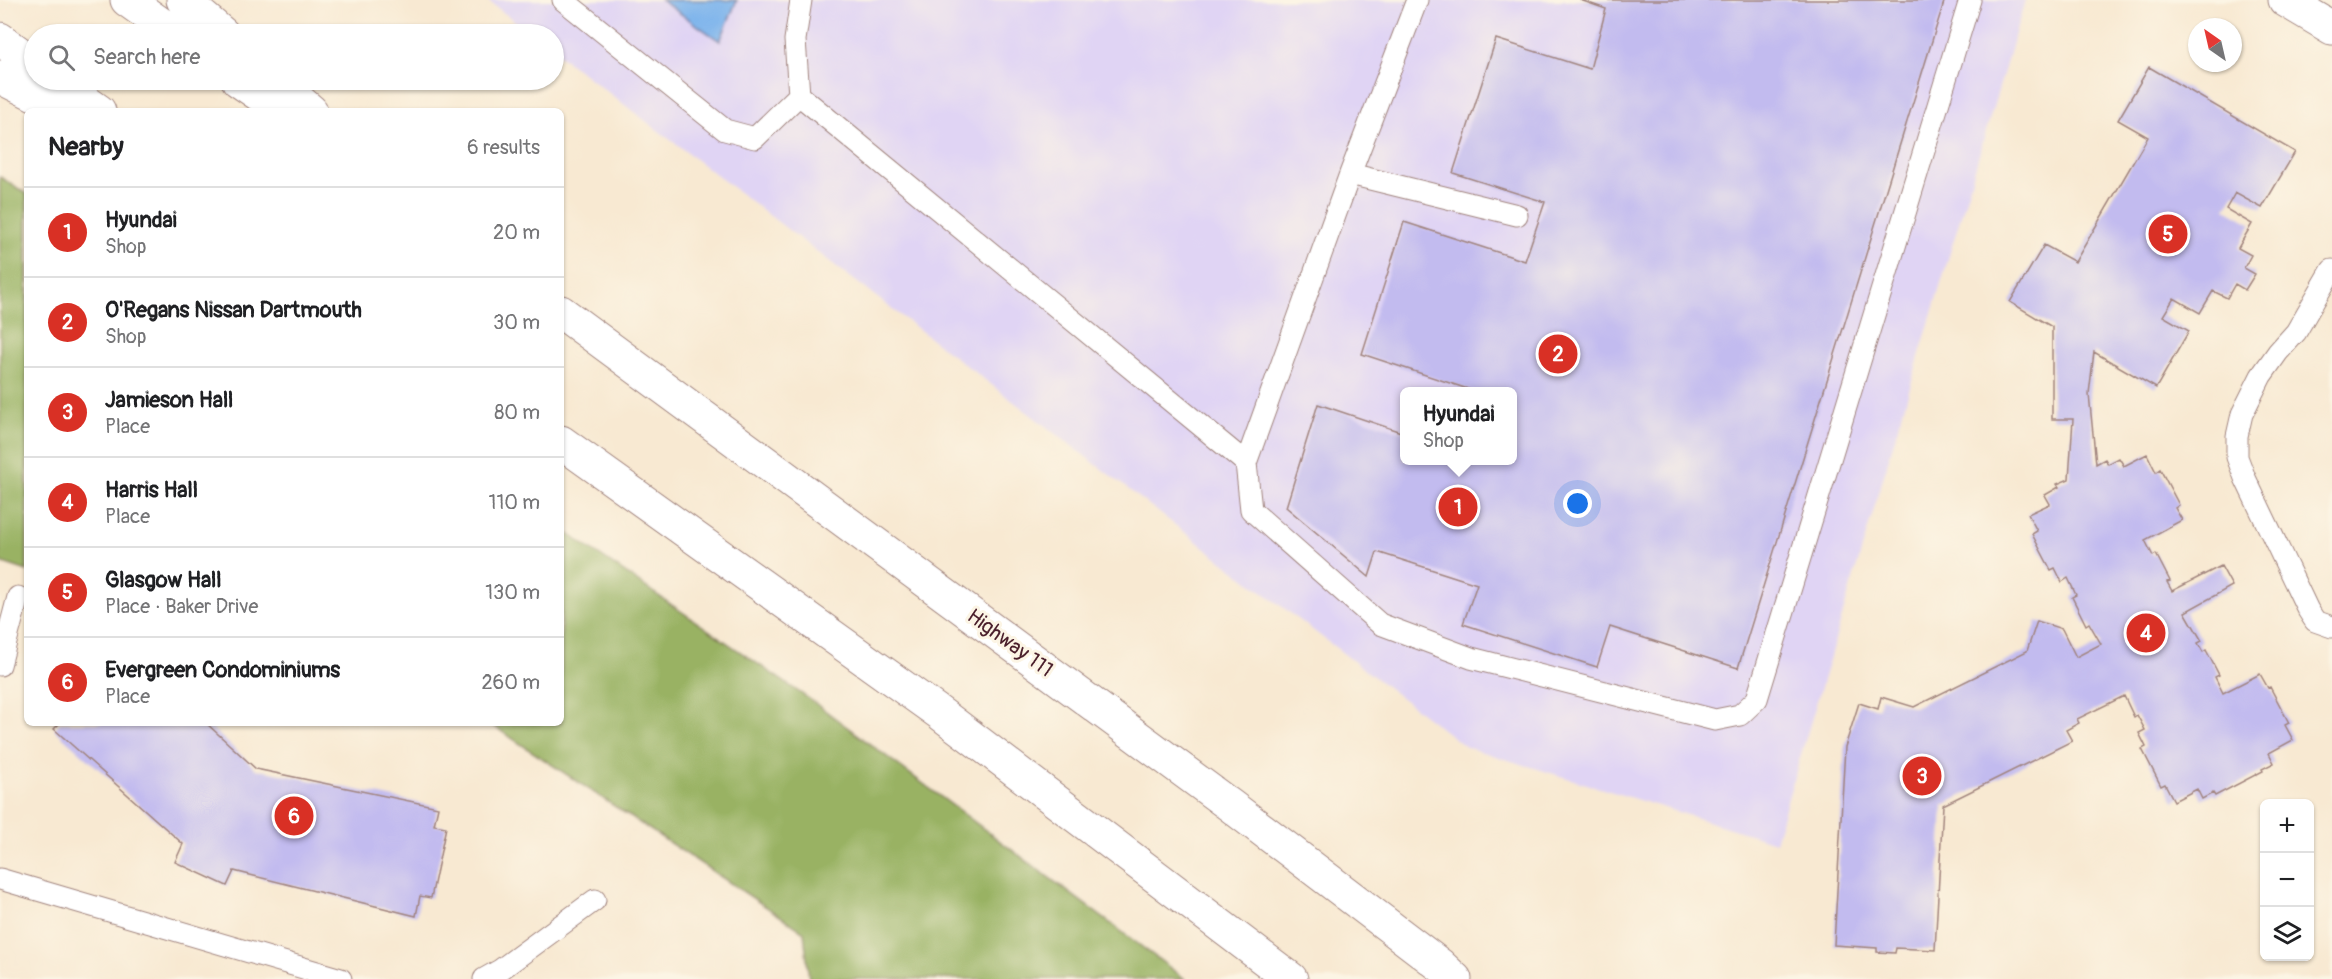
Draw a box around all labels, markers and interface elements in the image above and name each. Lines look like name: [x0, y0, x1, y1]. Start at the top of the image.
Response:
north arrow: [2188, 18, 2242, 72]
search box: [24, 24, 564, 90]
icon: search: [45, 41, 78, 74]
text: Search here: [93, 43, 200, 71]
text: Nearby: [48, 131, 124, 163]
text: 6 results: [467, 135, 540, 160]
text: Hyundai: [105, 206, 177, 234]
pin: 5: [2148, 212, 2188, 256]
text: 1: [64, 220, 71, 245]
text: 20 m: [493, 220, 540, 245]
text: Shop: [105, 234, 146, 259]
text: O'Regans Nissan Dartmouth: [105, 296, 362, 324]
text: 2: [62, 310, 73, 335]
text: 30 m: [493, 310, 540, 335]
text: Shop: [105, 324, 146, 349]
pin: 2: [1538, 332, 1578, 376]
text: Jamieson Hall: [105, 386, 233, 414]
popup: [1400, 387, 1517, 465]
text: 3: [62, 400, 73, 425]
text: 80 m: [494, 400, 540, 425]
text: Hyundai: [1423, 400, 1494, 428]
text: Place: [105, 414, 150, 439]
text: Shop: [1423, 428, 1464, 453]
text: Harris Hall: [105, 476, 198, 504]
pin: 1: [1438, 484, 1478, 530]
your location: [1563, 489, 1592, 518]
text: 4: [62, 490, 73, 515]
text: 110 m: [489, 490, 540, 515]
text: Place: [105, 504, 150, 529]
text: Glasgow Hall: [105, 566, 222, 594]
text: 5: [62, 580, 73, 605]
text: 130 m: [485, 580, 540, 605]
text: Place · Baker Drive: [105, 594, 258, 619]
street label: Highway 111: [962, 603, 1058, 683]
pin: 4: [2126, 610, 2166, 656]
text: Evergreen Condominiums: [105, 656, 340, 684]
text: 6: [62, 670, 73, 695]
text: 260 m: [481, 670, 540, 695]
text: Place: [105, 684, 150, 709]
pin: 3: [1902, 754, 1942, 798]
pin: 6: [274, 794, 314, 838]
map controls: [2260, 799, 2314, 961]
button: +: [2260, 799, 2314, 853]
button: −: [2260, 853, 2314, 907]
button: layers: [2260, 907, 2314, 961]

